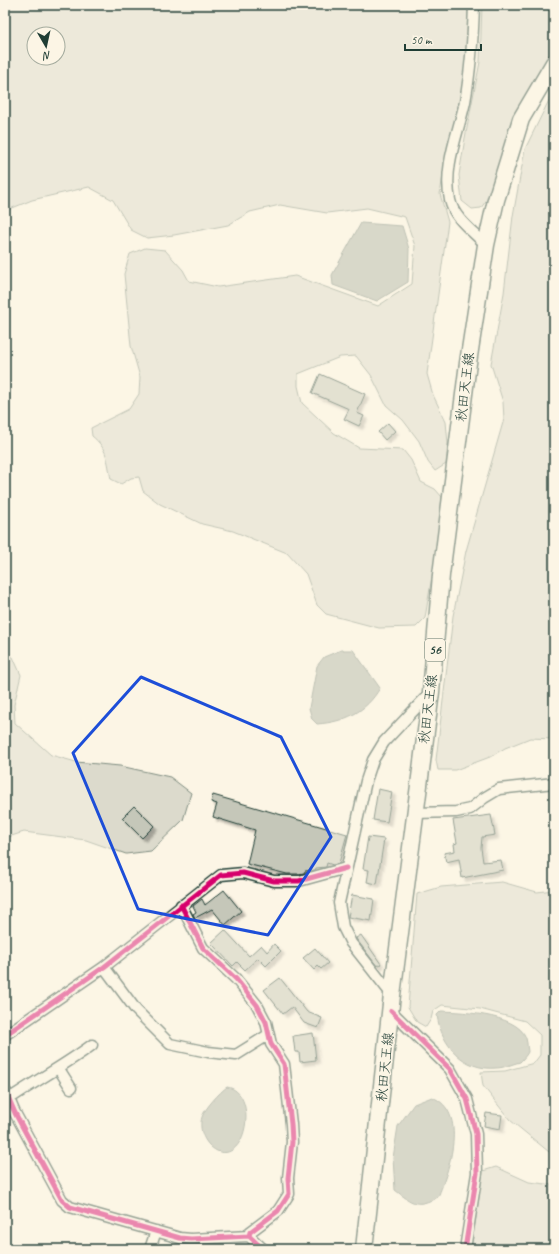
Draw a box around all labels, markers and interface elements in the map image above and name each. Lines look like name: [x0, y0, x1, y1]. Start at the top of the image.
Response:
north arrow: [26, 26, 66, 66]
scale bar: [405, 26, 481, 52]
text: 50 m: [411, 32, 433, 48]
text: N: [41, 48, 52, 64]
street label: 秋田天王線: [452, 351, 478, 423]
road number: 56: [425, 639, 445, 661]
street label: 秋田天王線: [415, 673, 441, 745]
street label: 秋田天王線: [373, 1031, 397, 1103]

